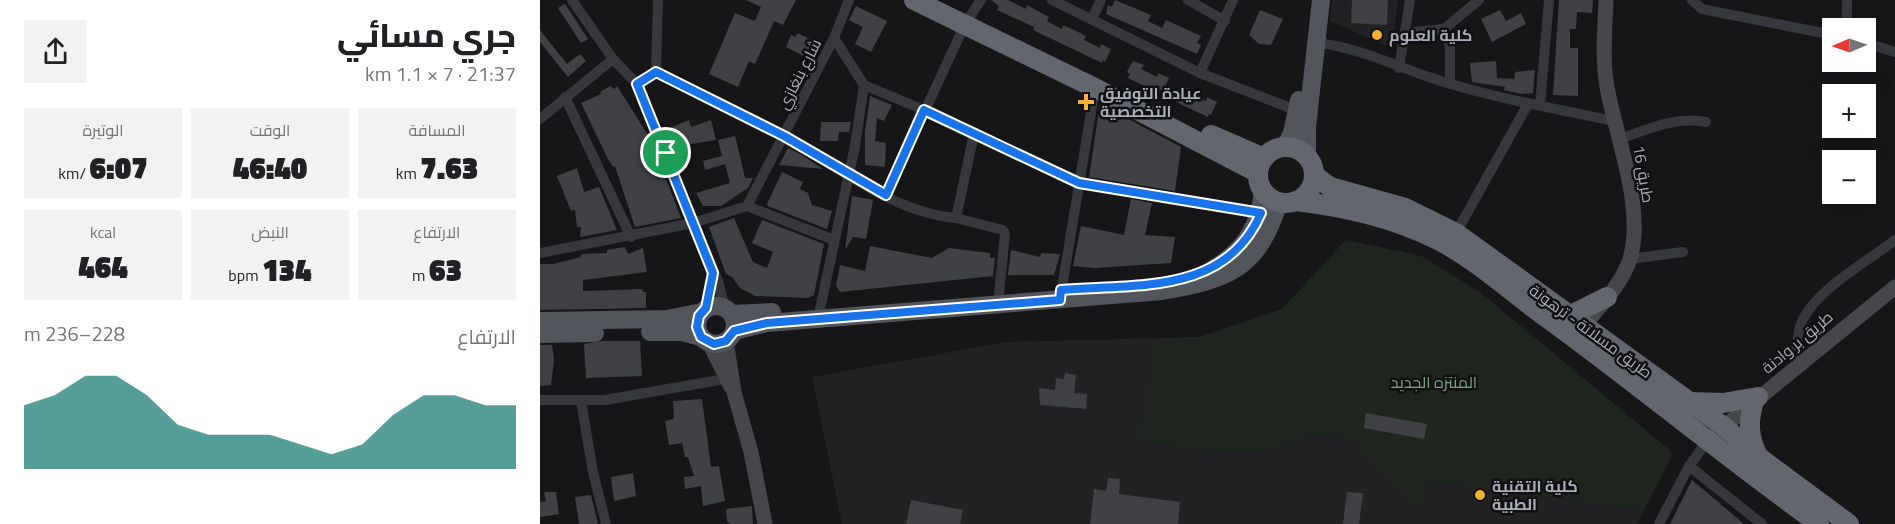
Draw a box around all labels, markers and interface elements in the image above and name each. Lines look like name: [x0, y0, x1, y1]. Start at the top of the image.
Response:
text: جري مسائي: [337, 10, 516, 60]
north arrow: [1822, 18, 1876, 72]
map controls: [1822, 18, 1876, 204]
button: share: [24, 20, 87, 83]
place label: كلية العلوم: [1389, 23, 1472, 47]
marker: كلية العلوم: [1370, 28, 1384, 42]
street label: شارع بنغازي: [771, 34, 829, 115]
text: 21:37 · 7 × 1.1 km: [365, 58, 516, 89]
place label: عيادة التوفيق التخصصية: [1100, 81, 1201, 123]
button: +: [1822, 84, 1876, 138]
marker: عيادة التوفيق التخصصية: [1077, 93, 1095, 111]
text: الوتيرة: [82, 118, 124, 142]
text: الوقت: [250, 118, 290, 142]
text: المسافة: [409, 118, 465, 142]
pin: [640, 127, 691, 178]
icon: arrive: [649, 136, 682, 169]
street label: طريق 16: [1627, 143, 1661, 205]
text: 6:07: [90, 145, 148, 191]
text: 46:40: [233, 145, 307, 191]
text: 7.63: [420, 145, 478, 191]
button: −: [1822, 150, 1876, 204]
text: /km: [58, 161, 90, 185]
text: km: [396, 161, 420, 185]
text: kcal: [90, 220, 116, 244]
text: النبض: [251, 220, 289, 244]
text: الارتفاع: [414, 220, 460, 244]
text: 464: [78, 244, 128, 290]
text: 134: [262, 247, 312, 293]
text: 63: [429, 247, 462, 293]
text: bpm: [228, 263, 262, 287]
text: m: [412, 263, 429, 287]
street label: طريق مسلاتة - ترهونة: [1524, 278, 1658, 384]
street label: طريق بر وادنة: [1756, 305, 1838, 379]
text: 228–236 m: [24, 318, 125, 349]
text: الارتفاع: [457, 321, 516, 352]
park label: المنتزه الجديد: [1391, 370, 1477, 394]
place label: كلية التقنية الطبية: [1492, 474, 1578, 516]
marker: كلية التقنية الطبية: [1473, 488, 1487, 502]

